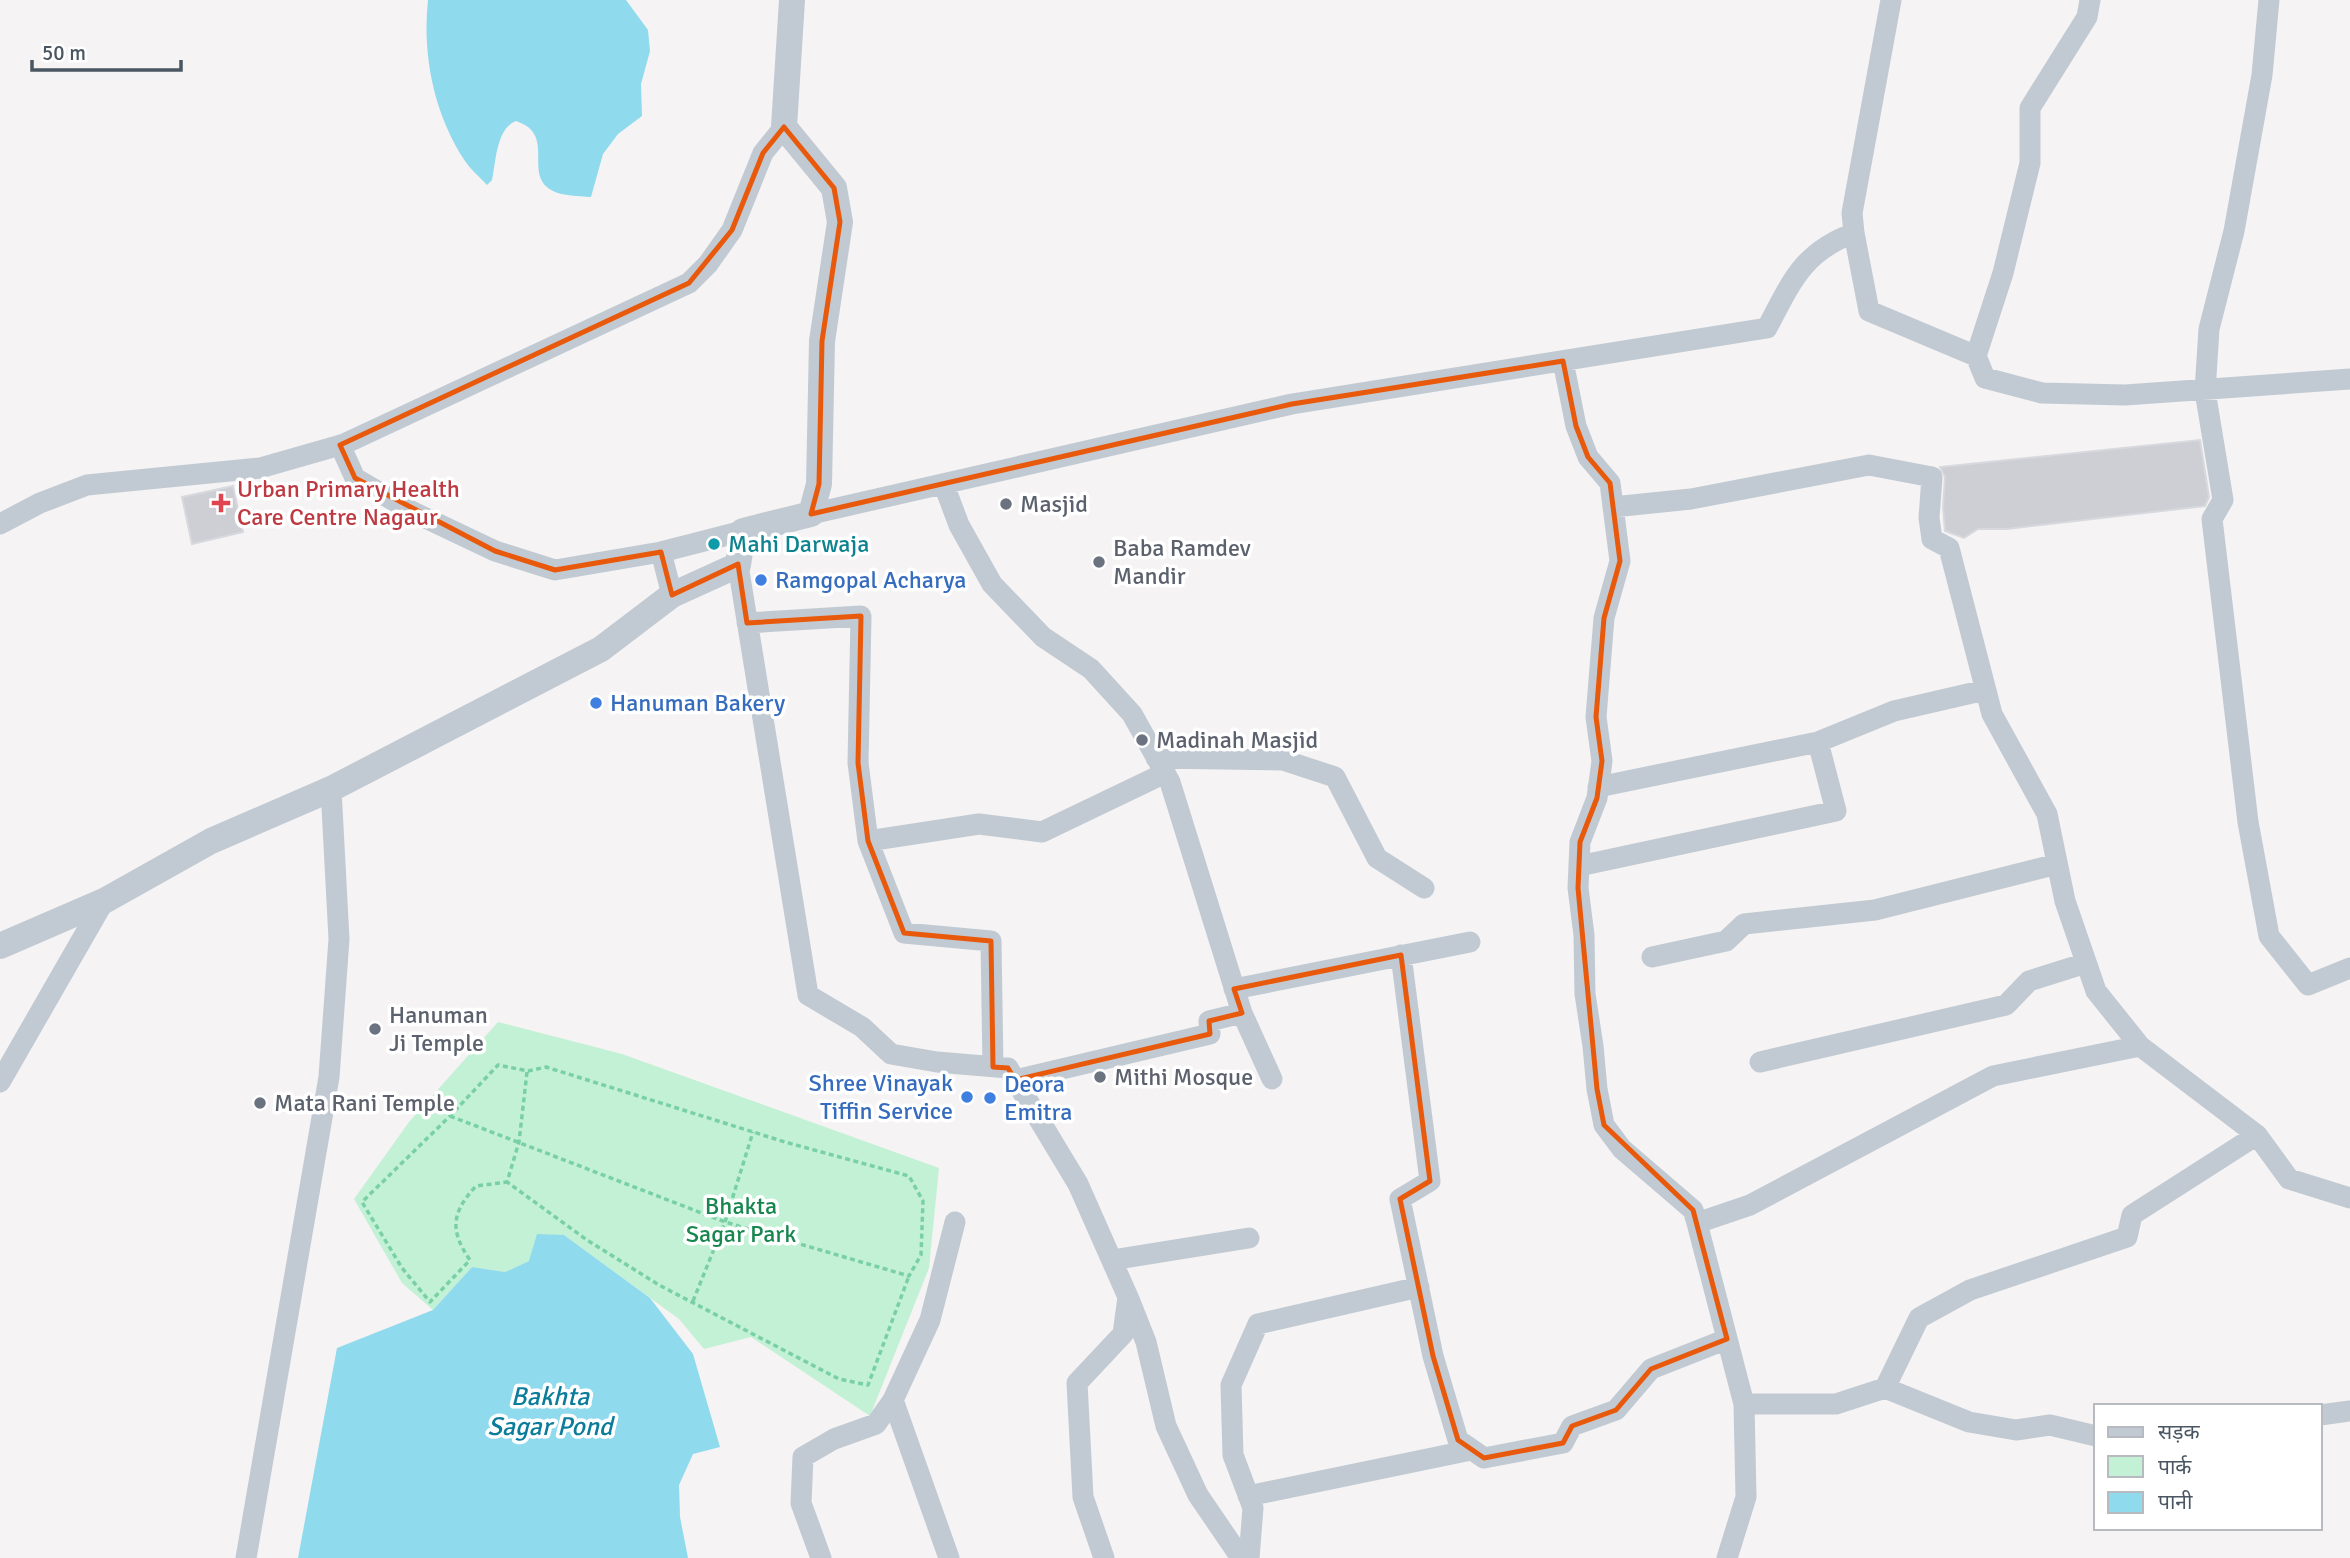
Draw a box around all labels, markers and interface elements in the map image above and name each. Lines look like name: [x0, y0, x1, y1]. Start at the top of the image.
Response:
scale bar: [32, 28, 180, 72]
text: 50 m: [42, 40, 86, 66]
place label: Urban Primary Health Care Centre Nagaur: [237, 474, 460, 532]
place label: Masjid: [1020, 489, 1088, 519]
marker: Urban Primary Health Care Centre Nagaur: [211, 493, 231, 513]
marker: Masjid: [998, 496, 1014, 512]
place label: Mahi Darwaja: [728, 529, 869, 559]
place label: Baba Ramdev Mandir: [1113, 533, 1251, 591]
marker: Mahi Darwaja: [706, 536, 722, 552]
marker: Baba Ramdev Mandir: [1091, 554, 1107, 570]
place label: Ramgopal Acharya: [775, 565, 966, 595]
marker: Ramgopal Acharya: [753, 572, 769, 588]
place label: Hanuman Bakery: [610, 688, 785, 718]
marker: Hanuman Bakery: [588, 695, 604, 711]
place label: Madinah Masjid: [1156, 725, 1318, 755]
marker: Madinah Masjid: [1134, 732, 1150, 748]
place label: Hanuman Ji Temple: [389, 1000, 488, 1058]
marker: Hanuman Ji Temple: [367, 1021, 383, 1037]
place label: Mithi Mosque: [1114, 1062, 1253, 1092]
place label: Shree Vinayak Tiffin Service: [809, 1068, 953, 1126]
place label: Deora Emitra: [1004, 1069, 1072, 1127]
marker: Mithi Mosque: [1092, 1069, 1108, 1085]
place label: Mata Rani Temple: [274, 1088, 455, 1118]
marker: Shree Vinayak Tiffin Service: [959, 1089, 975, 1105]
marker: Deora Emitra: [982, 1090, 998, 1106]
marker: Mata Rani Temple: [252, 1095, 268, 1111]
park label: Bhakta Sagar Park: [686, 1191, 796, 1249]
water label: Bakhta Sagar Pond: [487, 1381, 616, 1443]
legend: [2094, 1404, 2322, 1530]
text: सड़क: [2158, 1419, 2200, 1445]
text: पार्क: [2158, 1454, 2192, 1480]
text: पानी: [2158, 1489, 2193, 1515]

